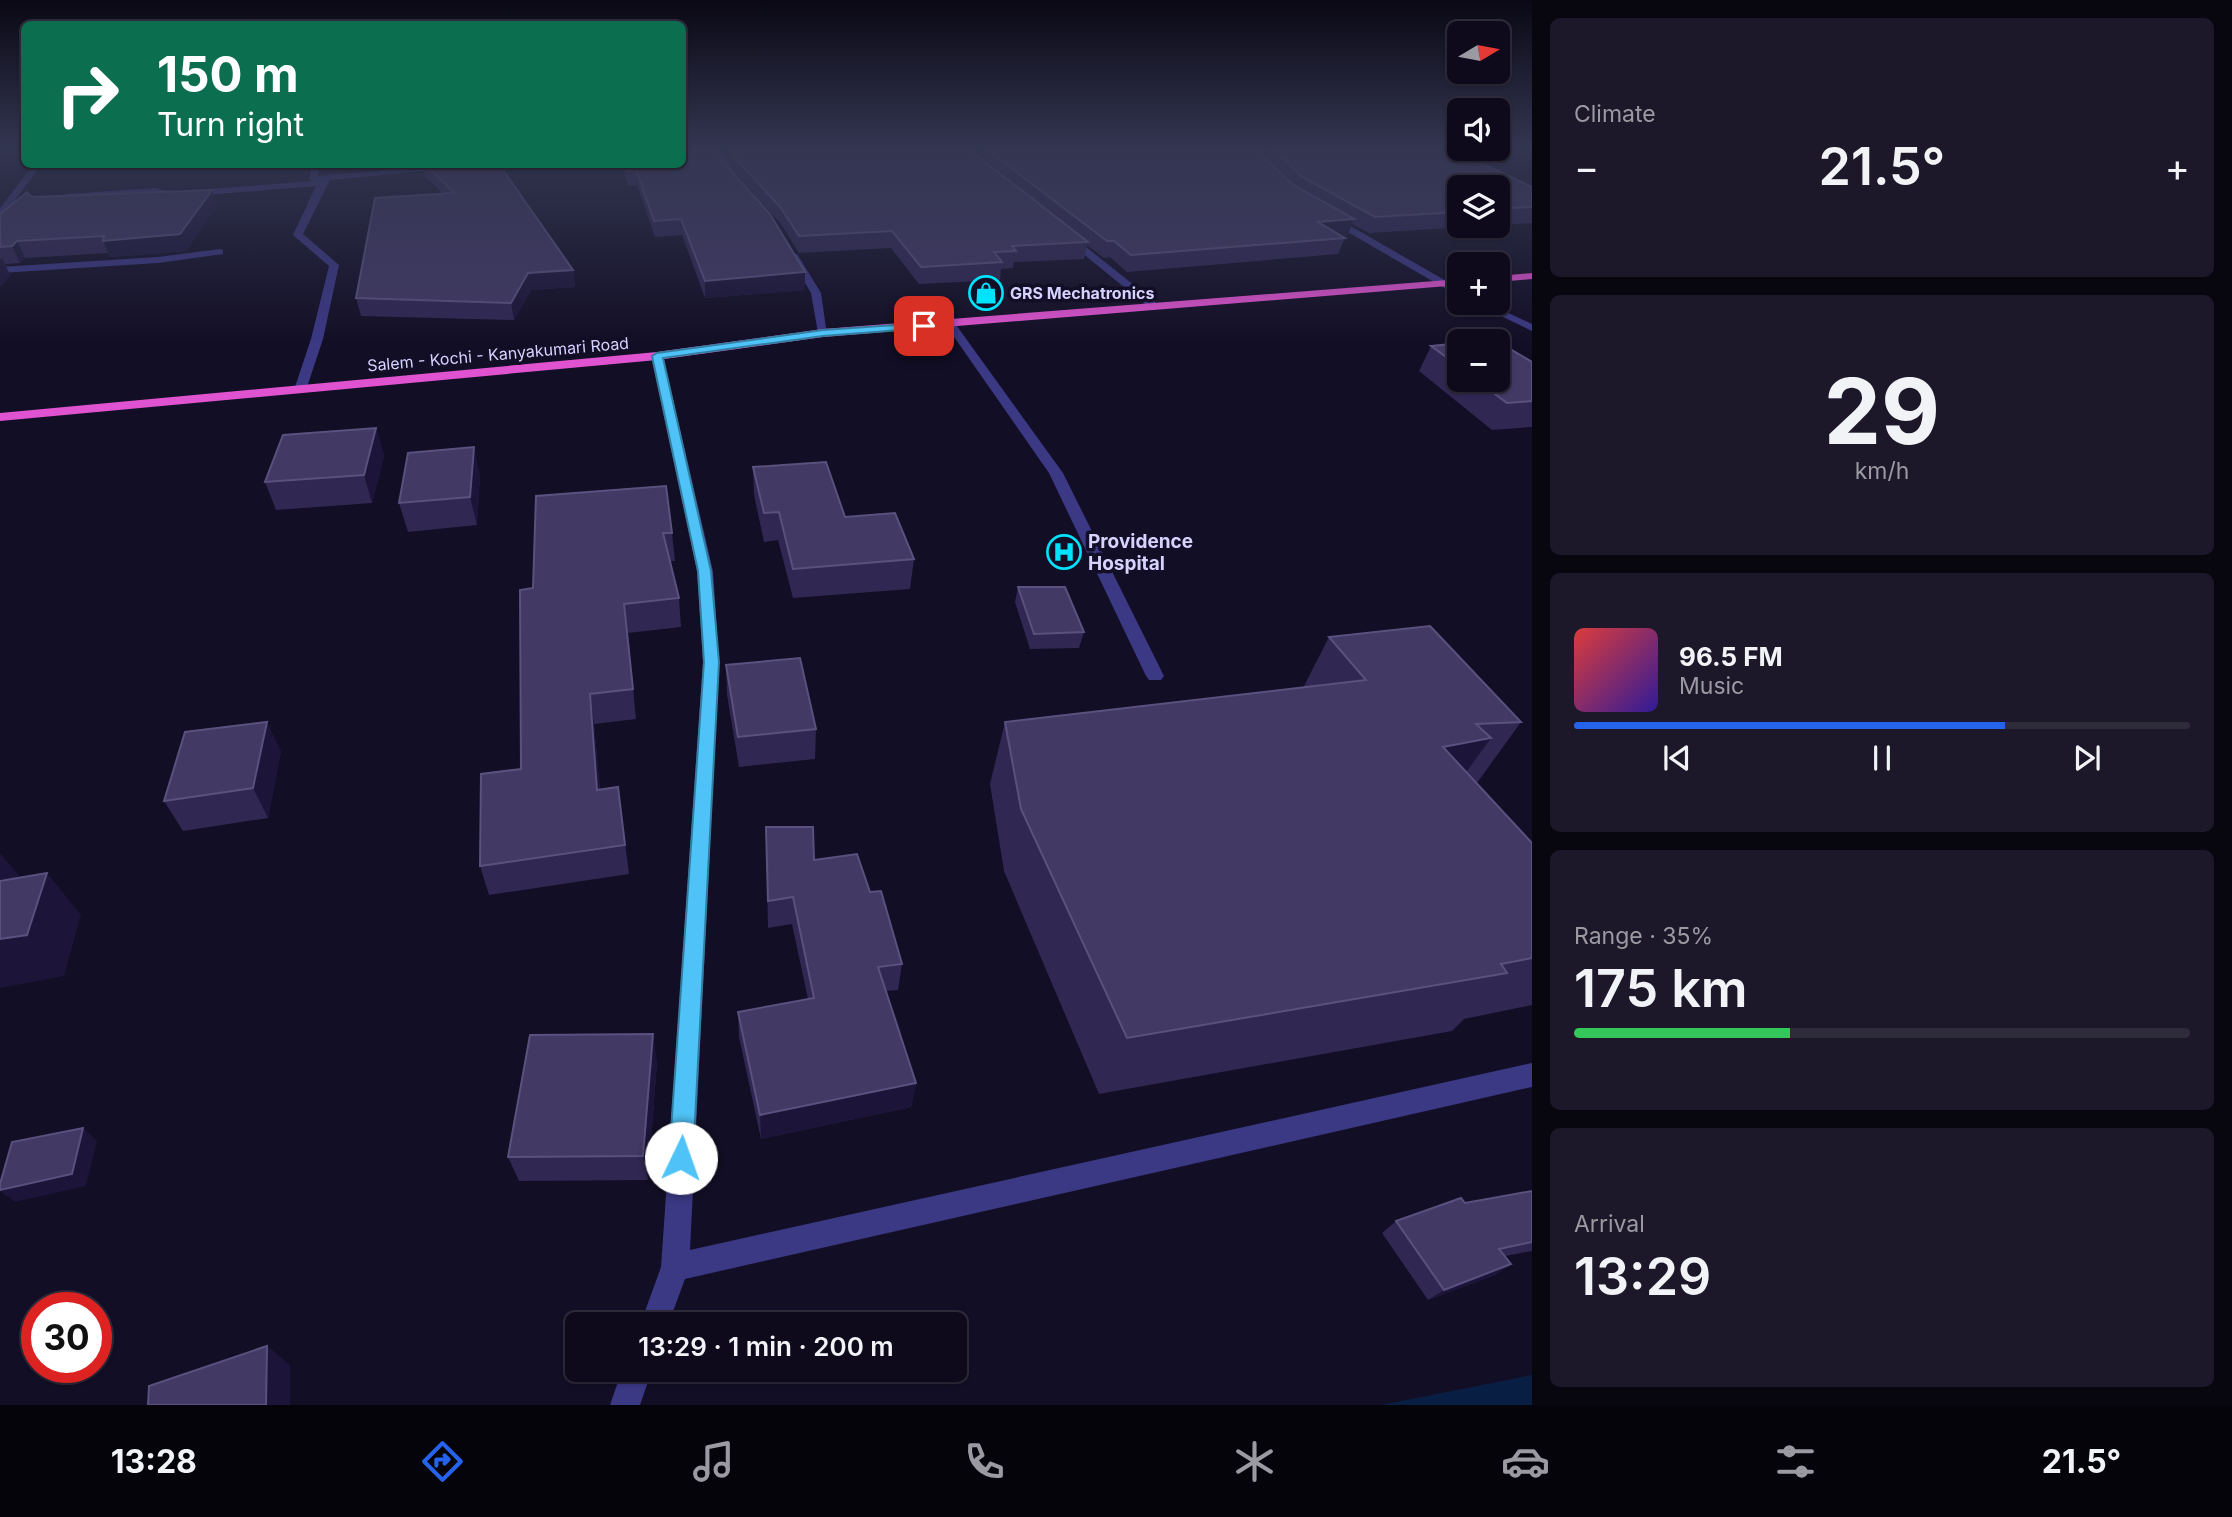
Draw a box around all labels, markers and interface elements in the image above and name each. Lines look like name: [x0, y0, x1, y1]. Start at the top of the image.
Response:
north arrow: [1447, 21, 1510, 84]
map controls: [1447, 21, 1510, 392]
text: 150 m: [157, 45, 299, 104]
icon: right: [42, 49, 133, 140]
button: sound: [1447, 98, 1510, 161]
text: Climate: [1574, 100, 1656, 128]
text: Turn right: [157, 105, 304, 144]
text: 21.5°: [1819, 135, 1945, 198]
text: −: [1574, 144, 1599, 190]
text: +: [2165, 144, 2190, 190]
button: layers: [1447, 175, 1510, 238]
button: +: [1447, 252, 1510, 315]
shop icon: GRS Mechatronics: [967, 274, 1005, 312]
place label: GRS Mechatronics: [1010, 283, 1154, 303]
pin: [894, 296, 954, 356]
icon: arrive: [905, 307, 943, 345]
button: −: [1447, 329, 1510, 392]
street label: Salem - Kochi - Kanyakumari Road: [366, 333, 630, 375]
text: 29: [1824, 356, 1940, 466]
text: km/h: [1855, 457, 1909, 485]
place label: Providence Hospital: [1088, 530, 1193, 575]
hospital icon: Providence Hospital: [1045, 533, 1083, 571]
text: 96.5 FM: [1679, 641, 1783, 672]
text: Music: [1679, 672, 1744, 700]
icon: previous: [1658, 739, 1696, 777]
icon: pause: [1863, 739, 1901, 777]
icon: next: [2068, 739, 2106, 777]
text: Range · 35%: [1574, 922, 1713, 950]
text: 175 km: [1574, 957, 1748, 1020]
position arrow: [644, 1121, 718, 1195]
text: Arrival: [1574, 1210, 1645, 1238]
text: 13:29: [1574, 1245, 1711, 1308]
speed limit sign: 30: [21, 1292, 112, 1383]
text: 13:29 · 1 min · 200 m: [638, 1331, 894, 1362]
icon: directions: [418, 1437, 467, 1486]
icon: music: [689, 1437, 738, 1486]
icon: phone: [960, 1437, 1009, 1486]
icon: climate: [1230, 1437, 1279, 1486]
icon: car: [1501, 1437, 1550, 1486]
icon: filters: [1771, 1437, 1820, 1486]
text: 13:28: [111, 1442, 197, 1481]
text: 21.5°: [2042, 1442, 2121, 1481]

